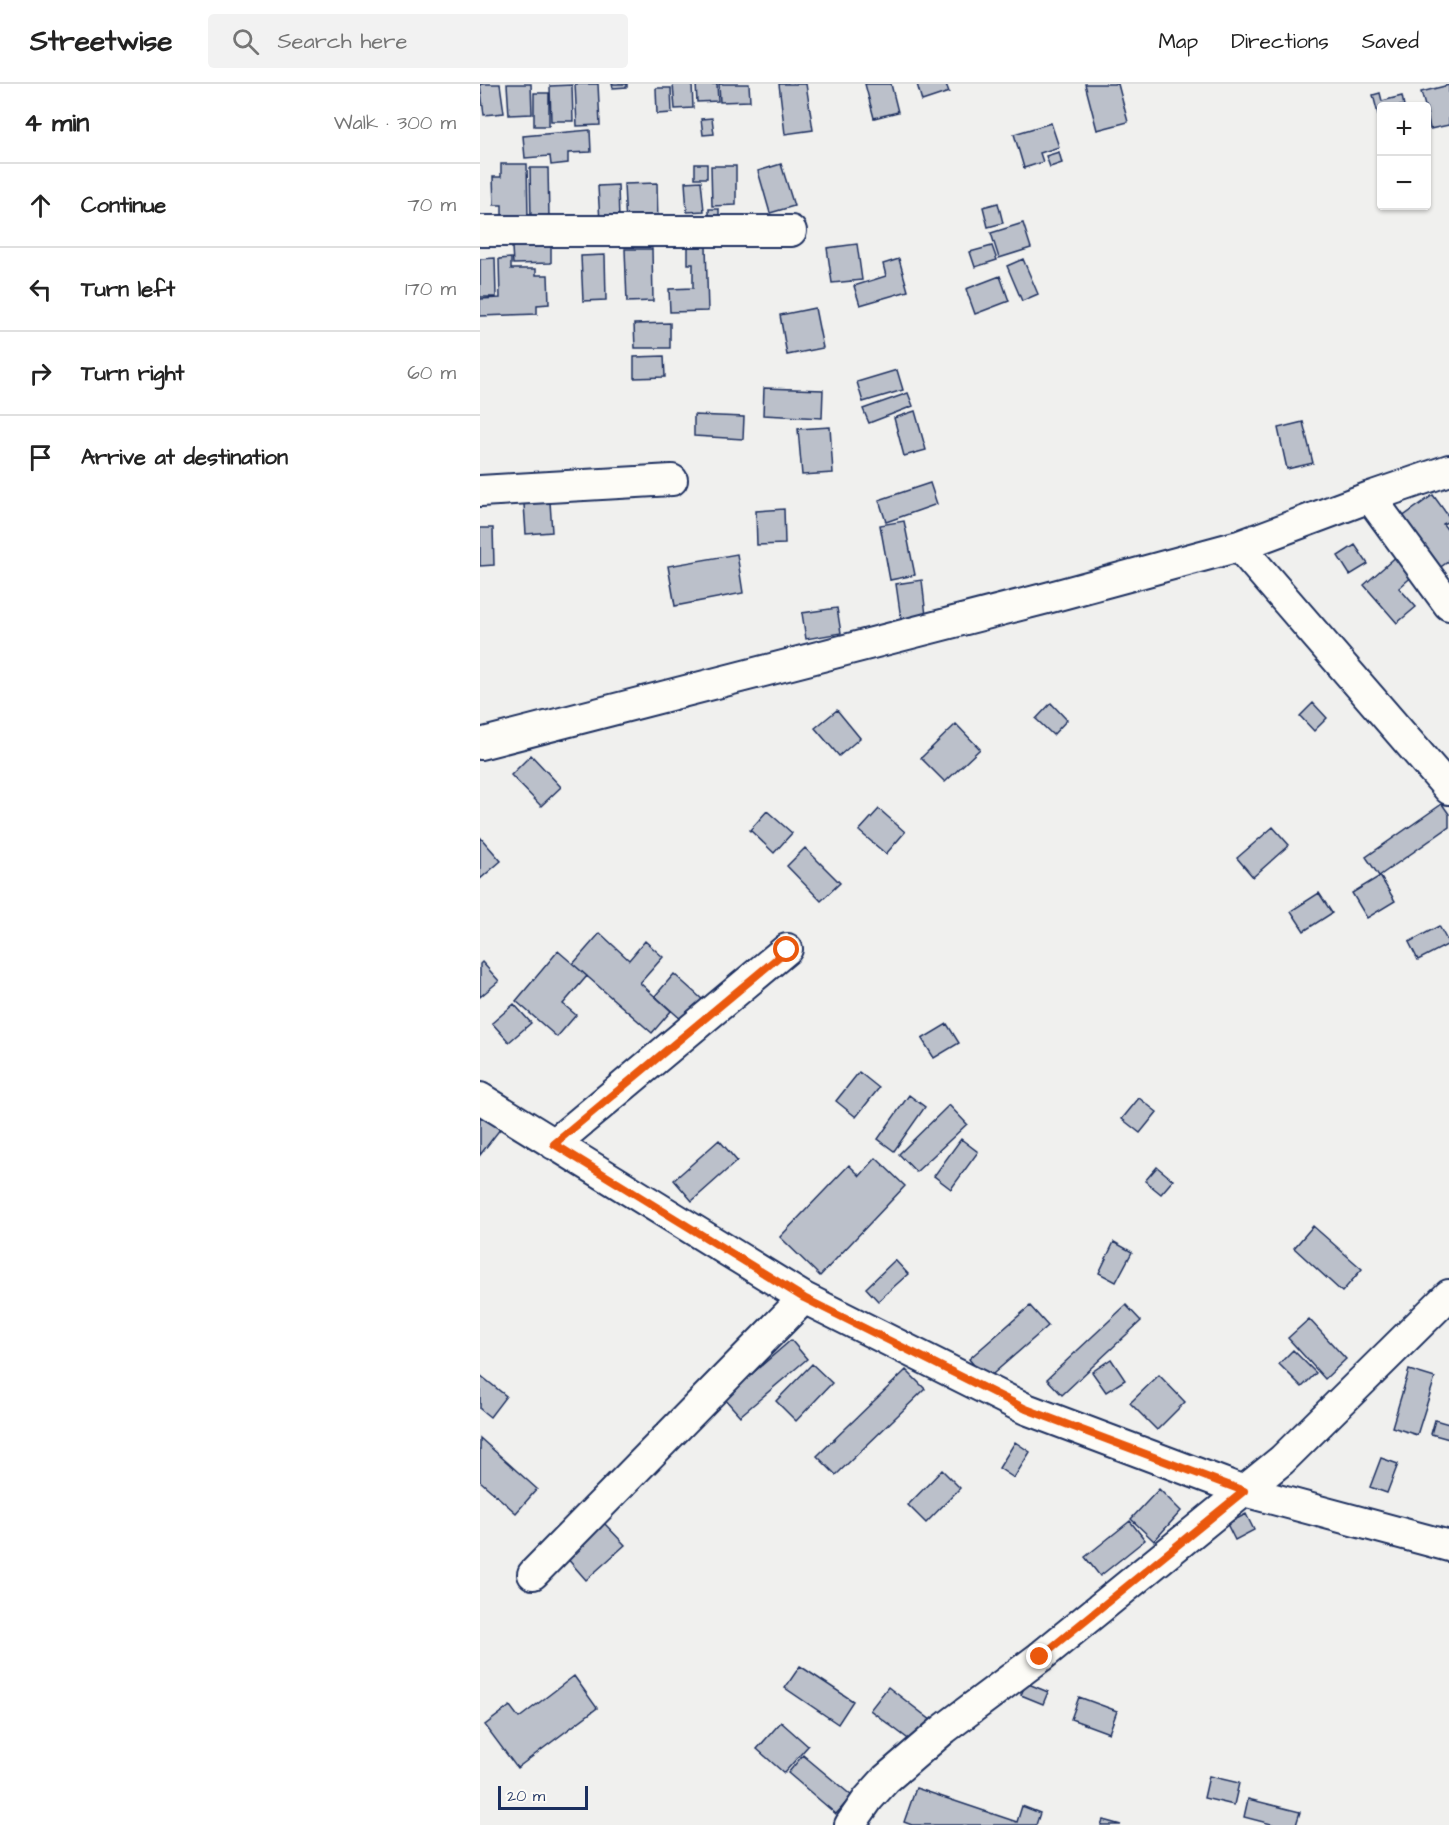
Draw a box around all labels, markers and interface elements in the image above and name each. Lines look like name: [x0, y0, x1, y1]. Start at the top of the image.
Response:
search box: [208, 14, 628, 68]
text: Streetwise: [30, 22, 172, 61]
icon: search: [229, 25, 262, 58]
text: Search here: [277, 26, 407, 57]
text: Map: [1158, 27, 1198, 56]
text: Directions: [1231, 27, 1329, 56]
text: Saved: [1362, 27, 1419, 56]
map controls: [1377, 102, 1431, 210]
button: +: [1377, 102, 1431, 156]
text: 4 min: [24, 105, 89, 141]
text: Walk · 300 m: [334, 109, 456, 137]
button: −: [1377, 156, 1431, 210]
icon: ahead: [24, 189, 57, 222]
text: Continue: [81, 190, 166, 221]
text: 70 m: [408, 191, 456, 219]
icon: left: [24, 273, 57, 306]
text: Turn left: [81, 274, 175, 305]
text: 170 m: [405, 275, 456, 303]
icon: right: [24, 357, 57, 390]
text: Turn right: [81, 358, 184, 389]
text: 60 m: [407, 359, 456, 387]
icon: arrive: [24, 441, 57, 474]
text: Arrive at destination: [81, 442, 288, 473]
route start: [773, 936, 799, 962]
route end: [1026, 1643, 1052, 1669]
scale bar: [498, 1783, 588, 1810]
text: 20 m: [507, 1785, 545, 1807]

